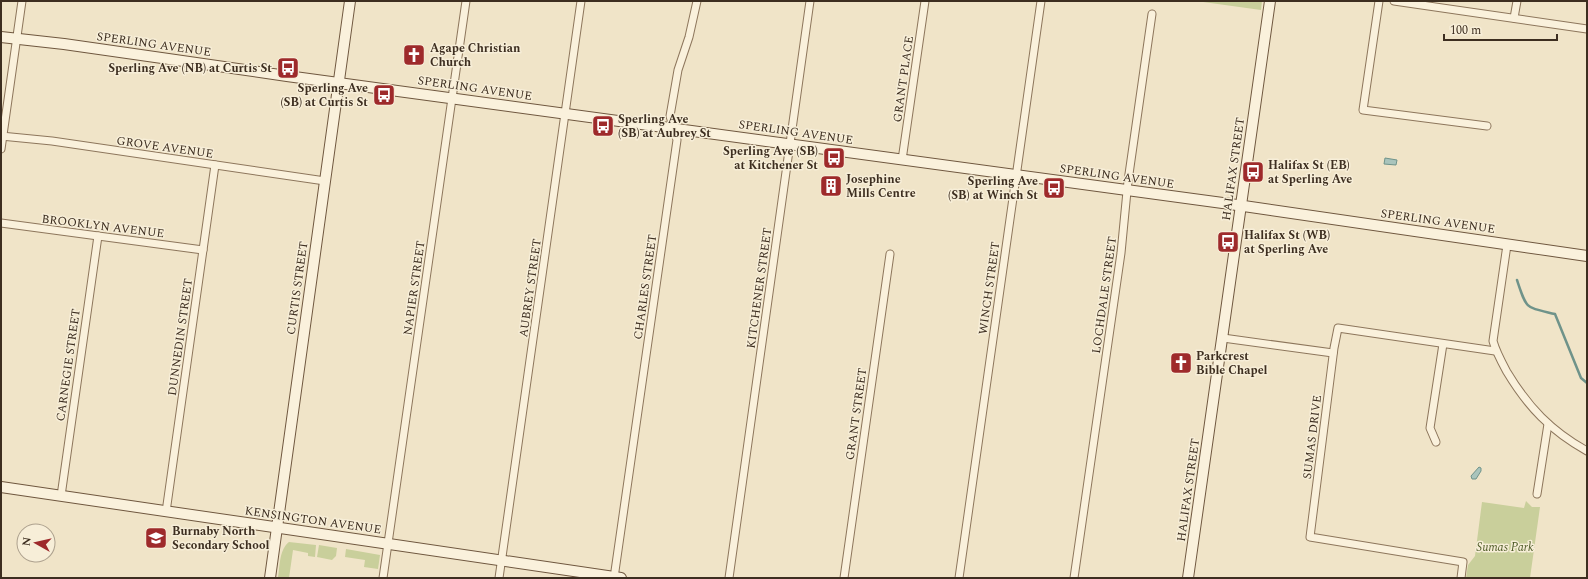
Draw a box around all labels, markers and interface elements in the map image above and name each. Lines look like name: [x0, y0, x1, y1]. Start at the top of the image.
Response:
scale bar: [1444, 16, 1557, 42]
text: 100 m: [1450, 21, 1481, 40]
street label: SPERLING AVENUE: [95, 27, 212, 62]
street label: GRANT PLACE: [888, 35, 919, 123]
place label: Agape Christian Church: [430, 39, 521, 72]
church icon: Agape Christian Church: [401, 42, 427, 68]
bus stop icon: Sperling Ave (NB) at Curtis St: [275, 55, 301, 81]
place label: Sperling Ave (NB) at Curtis St: [108, 59, 272, 78]
street label: SPERLING AVENUE: [416, 71, 533, 106]
place label: Sperling Ave (SB) at Curtis St: [280, 79, 368, 112]
bus stop icon: Sperling Ave (SB) at Curtis St: [371, 82, 397, 108]
place label: Sperling Ave (SB) at Aubrey St: [618, 110, 711, 143]
bus stop icon: Sperling Ave (SB) at Aubrey St: [590, 113, 616, 139]
street label: SPERLING AVENUE: [737, 115, 854, 150]
street label: HALIFAX STREET: [1217, 116, 1250, 222]
street label: GROVE AVENUE: [115, 131, 215, 164]
place label: Sperling Ave (SB) at Kitchener St: [723, 142, 818, 175]
bus stop icon: Sperling Ave (SB) at Kitchener St: [821, 145, 847, 171]
place label: Halifax St (EB) at Sperling Ave: [1268, 156, 1352, 189]
street label: SPERLING AVENUE: [1058, 159, 1175, 194]
bus stop icon: Halifax St (EB) at Sperling Ave: [1240, 159, 1266, 185]
place label: Josephine Mills Centre: [846, 170, 916, 203]
place label: Sperling Ave (SB) at Winch St: [948, 172, 1038, 205]
building icon: Josephine Mills Centre: [818, 173, 844, 199]
bus stop icon: Sperling Ave (SB) at Winch St: [1041, 175, 1067, 201]
street label: SPERLING AVENUE: [1379, 204, 1496, 239]
street label: BROOKLYN AVENUE: [40, 210, 165, 243]
street label: KITCHENER STREET: [742, 226, 777, 350]
place label: Halifax St (WB) at Sperling Ave: [1244, 226, 1330, 259]
bus stop icon: Halifax St (WB) at Sperling Ave: [1215, 229, 1241, 255]
street label: CHARLES STREET: [629, 233, 662, 341]
street label: LOCHDALE STREET: [1087, 235, 1122, 355]
street label: AUBREY STREET: [514, 237, 547, 339]
street label: NAPIER STREET: [398, 239, 431, 337]
street label: CURTIS STREET: [282, 240, 313, 336]
street label: WINCH STREET: [974, 240, 1005, 336]
street label: DUNNEDIN STREET: [163, 277, 198, 397]
street label: CARNEGIE STREET: [51, 308, 86, 423]
place label: Parkcrest Bible Chapel: [1196, 347, 1268, 380]
church icon: Parkcrest Bible Chapel: [1168, 350, 1194, 376]
street label: GRANT STREET: [841, 367, 872, 461]
street label: SUMAS DRIVE: [1298, 394, 1327, 480]
street label: HALIFAX STREET: [1172, 437, 1205, 543]
street label: KENSINGTON AVENUE: [243, 501, 383, 539]
place label: Burnaby North Secondary School: [172, 522, 269, 555]
north arrow: [16, 523, 56, 563]
school or university icon: Burnaby North Secondary School: [143, 525, 169, 551]
text: N: [18, 536, 36, 547]
park label: Sumas Park: [1476, 538, 1534, 557]

